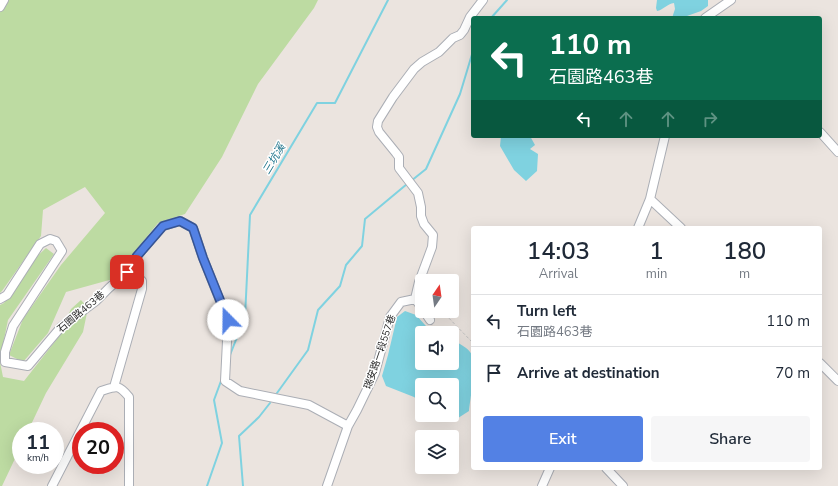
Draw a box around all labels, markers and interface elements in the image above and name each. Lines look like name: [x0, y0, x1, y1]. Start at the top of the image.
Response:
text: 110 m: [549, 26, 632, 64]
icon: left: [483, 32, 535, 84]
text: 石園路463巷: [549, 65, 653, 89]
icon: left: [573, 108, 595, 130]
icon: ahead: [615, 108, 637, 130]
icon: ahead: [657, 108, 679, 130]
icon: right: [699, 108, 721, 130]
water label: 三坑溪: [259, 139, 290, 177]
text: 14:03: [527, 235, 590, 267]
text: 1: [649, 235, 664, 267]
text: 180: [723, 235, 766, 267]
pin: [110, 255, 144, 289]
icon: arrive: [116, 261, 138, 283]
text: Arrival: [539, 265, 578, 283]
text: min: [646, 265, 667, 283]
text: m: [739, 265, 750, 283]
north arrow: [415, 274, 459, 318]
map controls: [415, 274, 459, 474]
street label: 石園路463巷: [54, 288, 108, 336]
position arrow: [207, 299, 249, 341]
text: Turn left: [517, 301, 576, 321]
icon: left: [483, 310, 505, 332]
text: 110 m: [766, 311, 810, 331]
street label: 瑞安路一段557巷: [361, 313, 399, 391]
text: 石園路463巷: [517, 323, 592, 341]
button: sound: [415, 326, 459, 370]
icon: arrive: [483, 362, 505, 384]
text: Arrive at destination: [517, 363, 660, 383]
text: 70 m: [775, 363, 810, 383]
button: search: [415, 378, 459, 422]
button: Exit: [483, 416, 643, 462]
button: Share: [651, 416, 810, 462]
speed limit sign: 20: [72, 422, 124, 474]
text: 11: [26, 429, 50, 456]
button: layers: [415, 430, 459, 474]
text: km/h: [27, 451, 49, 465]

